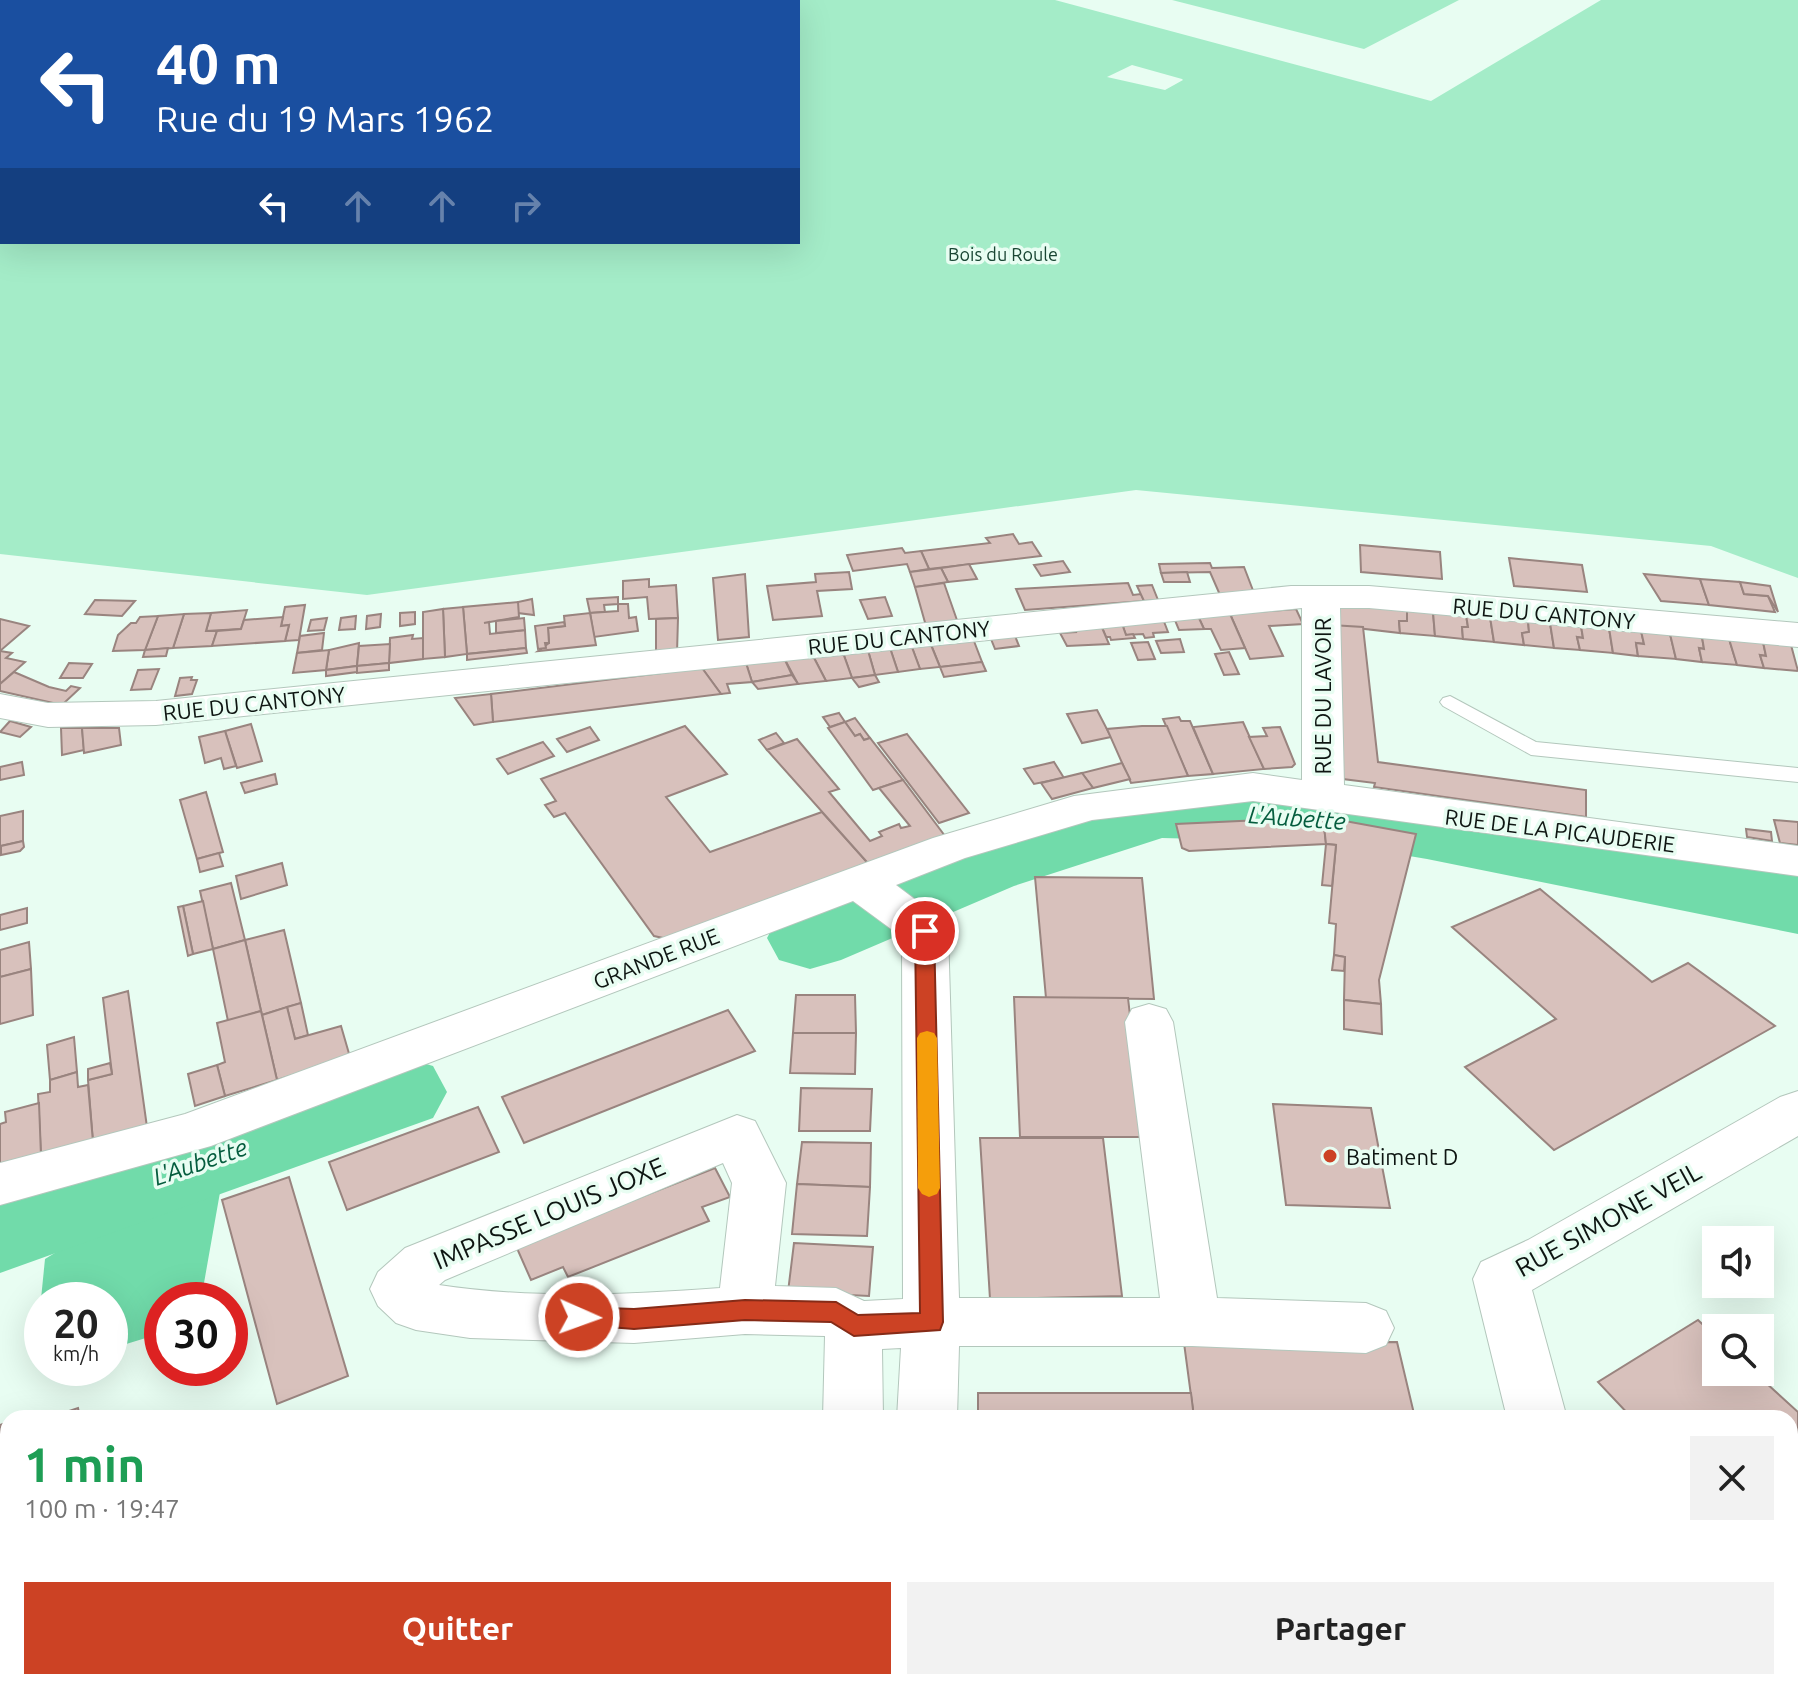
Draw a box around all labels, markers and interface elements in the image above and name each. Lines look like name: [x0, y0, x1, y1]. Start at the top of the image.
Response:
icon: left: [24, 32, 128, 136]
text: 40 m: [156, 32, 281, 95]
text: Rue du 19 Mars 1962: [156, 98, 494, 139]
icon: left: [252, 184, 296, 228]
icon: ahead: [336, 184, 380, 228]
icon: ahead: [420, 184, 464, 228]
icon: right: [504, 184, 548, 228]
park label: Bois du Roule: [948, 244, 1058, 264]
street label: RUE DU CANTONY: [1452, 593, 1637, 633]
street label: RUE DU CANTONY: [807, 615, 992, 659]
street label: RUE DU LAVOIR: [1310, 617, 1335, 774]
street label: RUE DU CANTONY: [162, 681, 347, 725]
water label: L'Aubette: [1247, 801, 1347, 835]
street label: RUE DE LA PICAUDERIE: [1443, 803, 1677, 857]
pin: [891, 897, 959, 965]
icon: arrive: [903, 909, 947, 953]
street label: GRANDE RUE: [589, 923, 723, 993]
water label: L'Aubette: [149, 1133, 251, 1191]
place label: Batiment D: [1346, 1144, 1458, 1169]
marker: Batiment D: [1321, 1147, 1339, 1165]
street label: IMPASSE LOUIS JOXE: [429, 1151, 669, 1275]
street label: RUE SIMONE VEIL: [1510, 1156, 1706, 1282]
map controls: [1702, 1226, 1774, 1386]
button: sound: [1702, 1226, 1774, 1298]
position arrow: [537, 1275, 621, 1359]
speed limit sign: 30: [144, 1282, 248, 1386]
text: 20: [53, 1301, 99, 1346]
button: search: [1702, 1314, 1774, 1386]
text: km/h: [53, 1342, 99, 1365]
button: close: [1690, 1436, 1774, 1520]
text: 1 min: [24, 1437, 145, 1491]
text: 100 m · 19:47: [24, 1494, 180, 1523]
button: Quitter: [24, 1582, 891, 1674]
button: Partager: [907, 1582, 1774, 1674]

